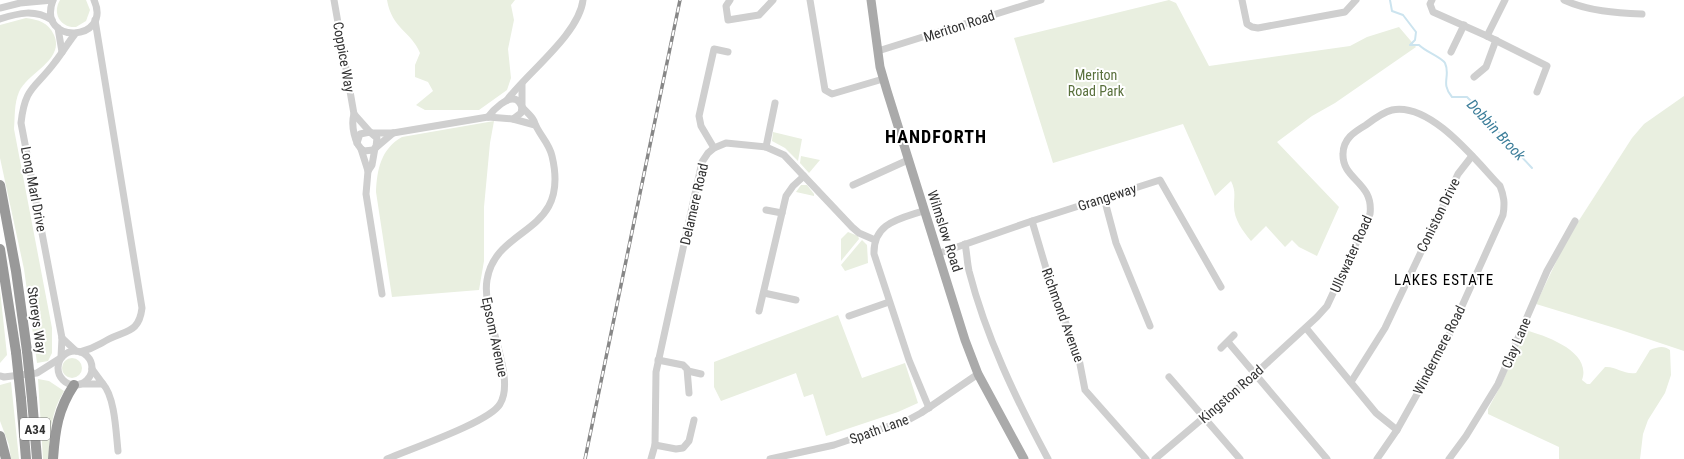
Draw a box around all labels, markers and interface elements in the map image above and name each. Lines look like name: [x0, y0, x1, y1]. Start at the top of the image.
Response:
street label: Meriton Road: [921, 7, 997, 45]
street label: Coppice Way: [330, 21, 358, 94]
park label: Meriton Road Park: [1068, 67, 1125, 99]
water label: Dobbin Brook: [1463, 96, 1529, 165]
district label: HANDFORTH: [885, 126, 987, 147]
street label: Long Marl Drive: [18, 145, 50, 233]
street label: Delamere Road: [677, 161, 711, 247]
street label: Coniston Drive: [1413, 175, 1463, 255]
street label: Grangeway: [1076, 180, 1139, 214]
street label: Wilmslow Road: [924, 188, 966, 274]
street label: Ullswater Road: [1327, 213, 1375, 295]
street label: Richmond Avenue: [1039, 266, 1088, 365]
district label: LAKES ESTATE: [1394, 271, 1494, 289]
street label: Storeys Way: [24, 286, 50, 355]
street label: Epsom Avenue: [479, 296, 511, 379]
street label: Windermere Road: [1410, 303, 1468, 397]
street label: Clay Lane: [1498, 315, 1534, 371]
street label: Kingston Road: [1196, 362, 1266, 426]
street label: Spath Lane: [847, 411, 911, 447]
road number: A34: [20, 418, 50, 440]

